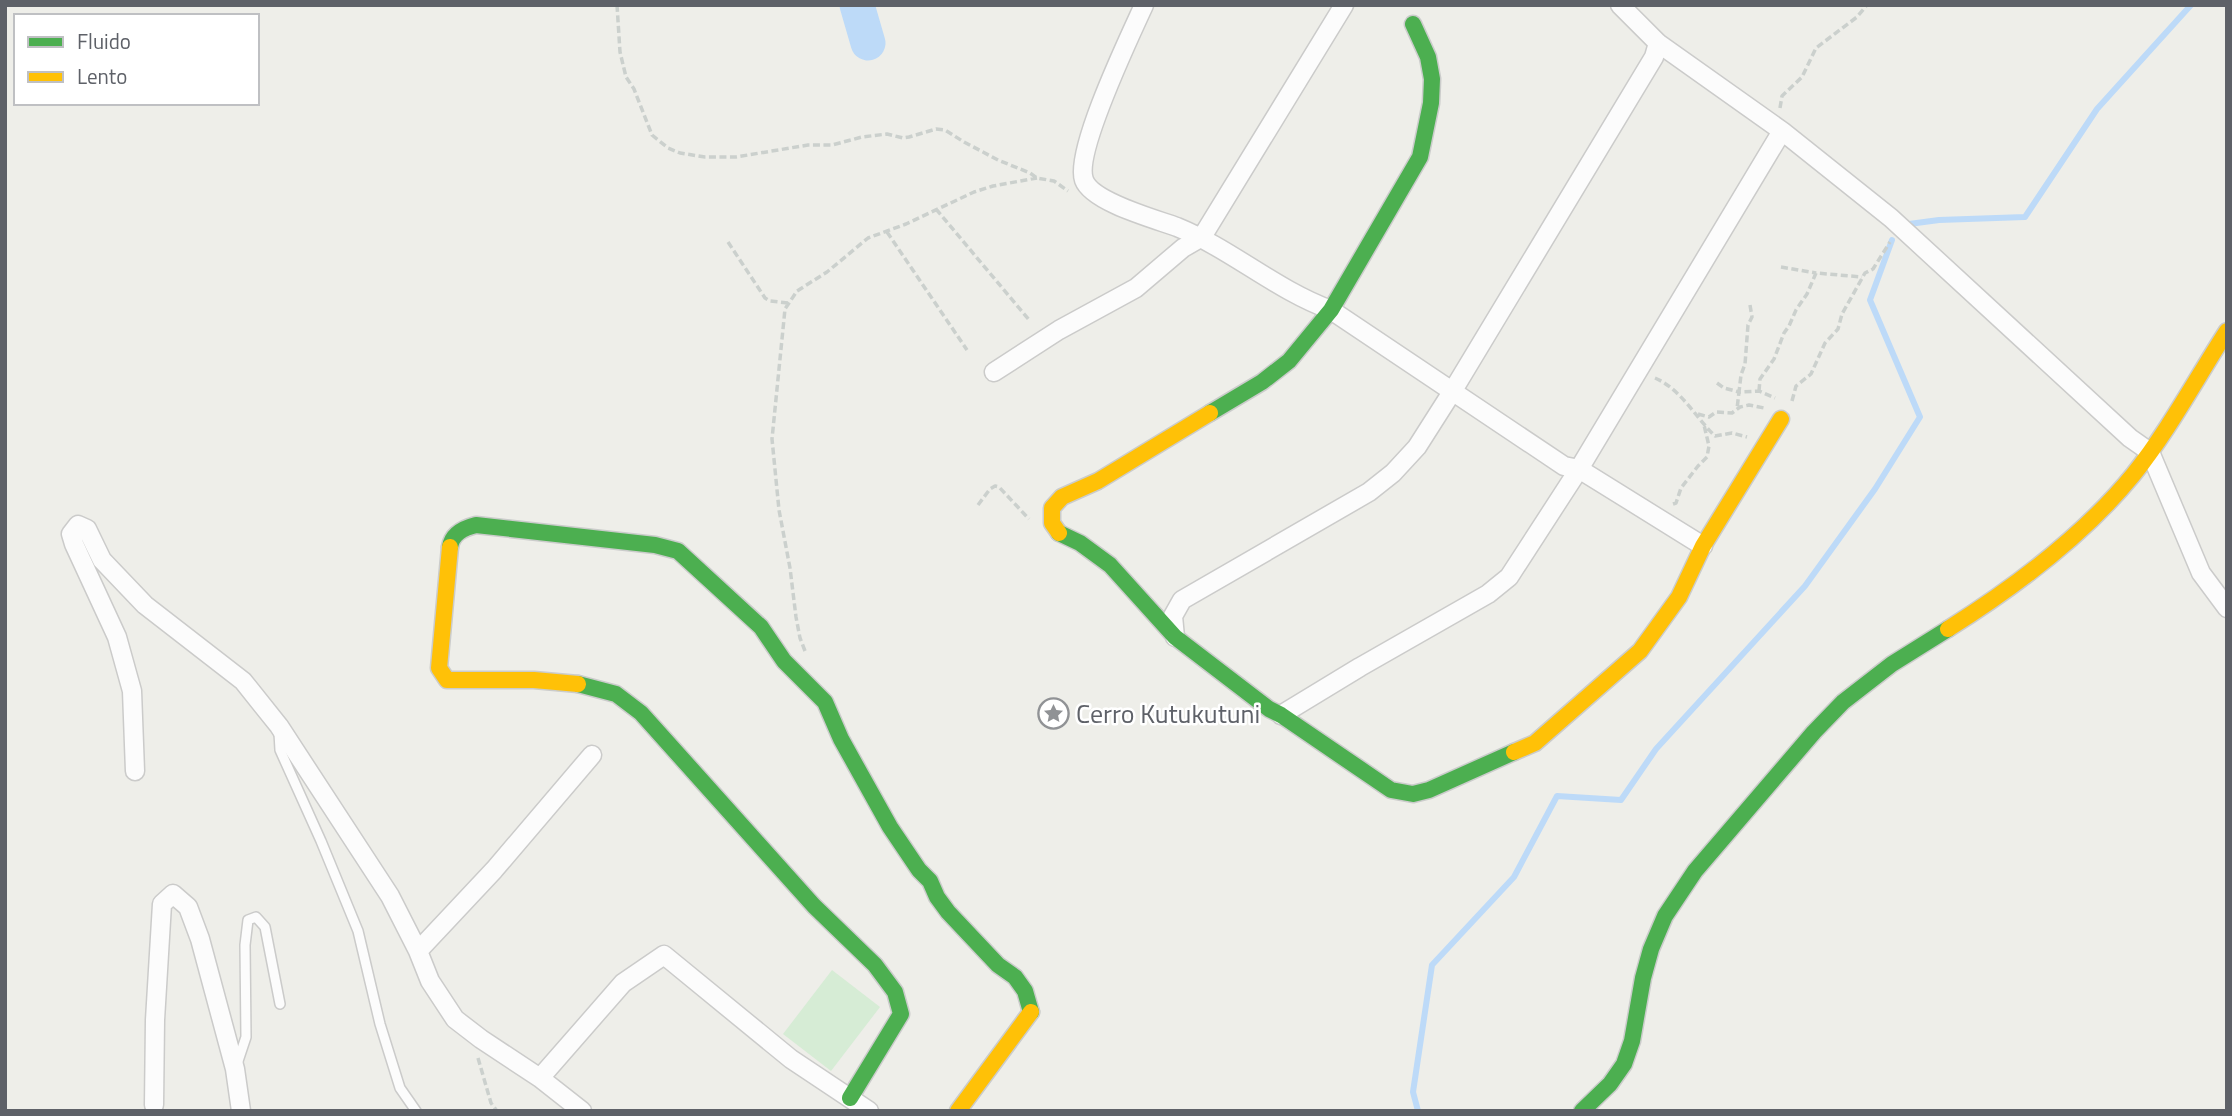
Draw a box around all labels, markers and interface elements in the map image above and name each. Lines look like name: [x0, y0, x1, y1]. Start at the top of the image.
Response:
legend: [14, 14, 259, 105]
text: Fluido: [77, 25, 131, 57]
text: Lento: [77, 60, 127, 92]
place label: Cerro Kutukutuni: [1076, 694, 1260, 733]
place icon: Cerro Kutukutuni: [1036, 696, 1070, 730]

